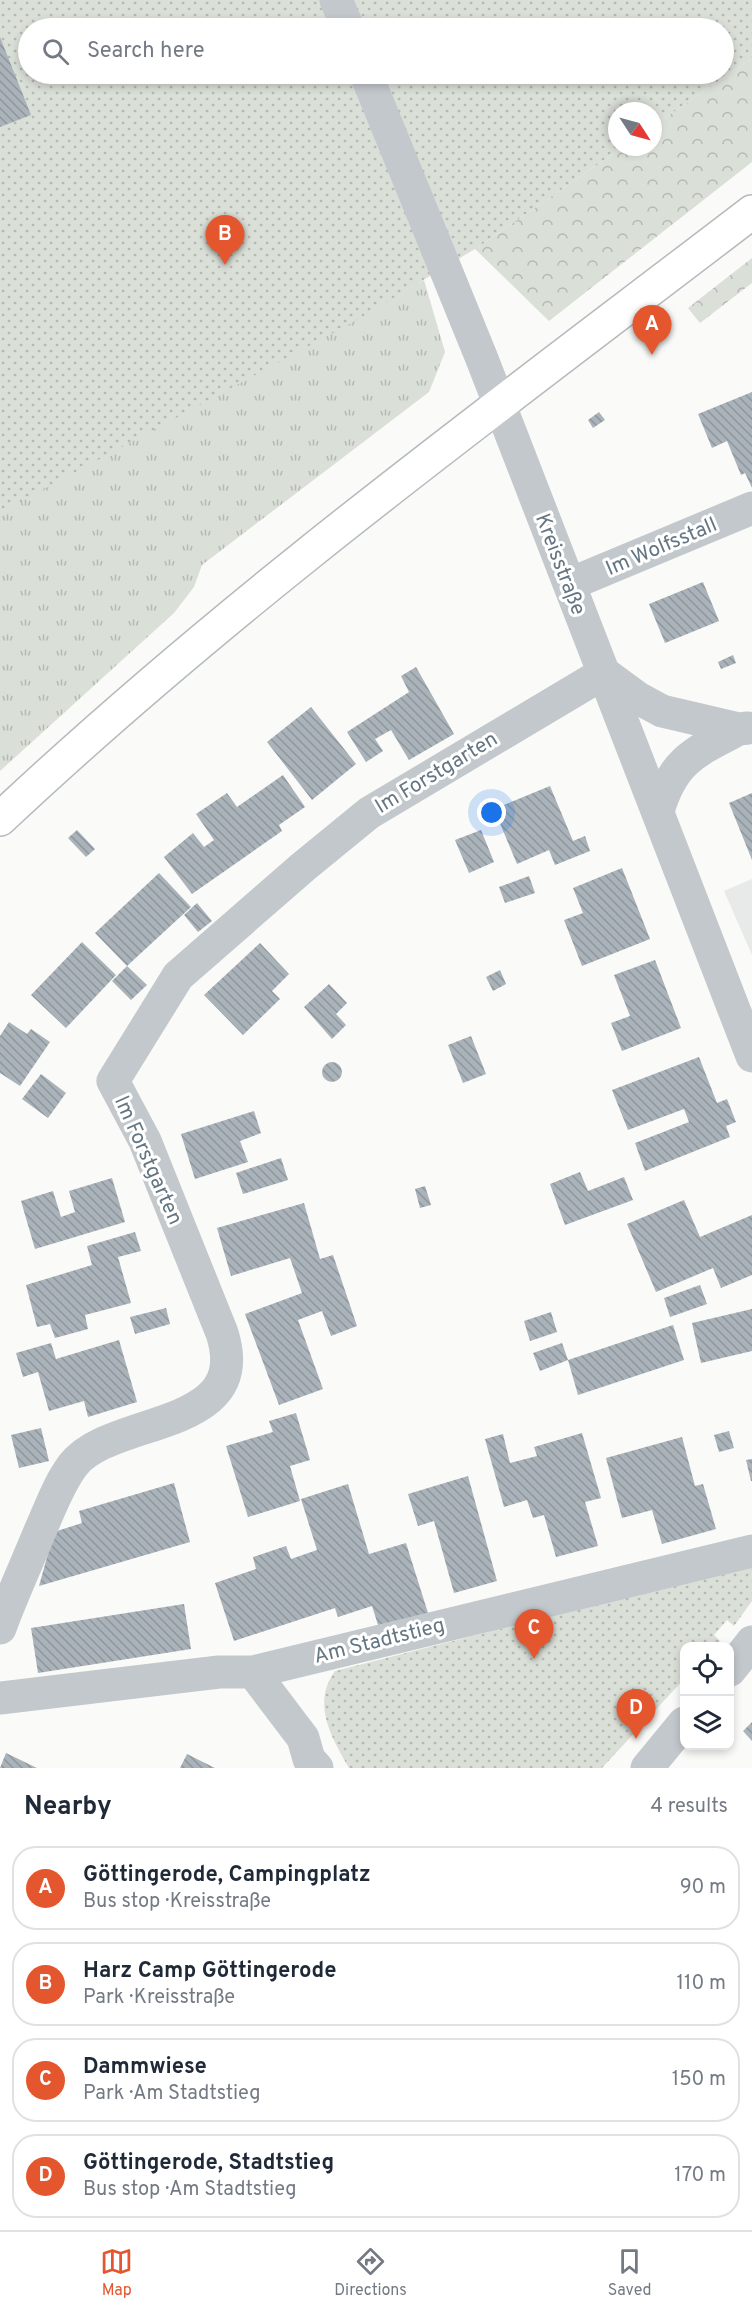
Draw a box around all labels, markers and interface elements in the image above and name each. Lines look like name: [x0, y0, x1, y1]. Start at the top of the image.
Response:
search box: [18, 18, 734, 84]
icon: search: [39, 35, 72, 68]
text: Search here: [87, 38, 205, 65]
north arrow: [608, 102, 662, 156]
pin: B: [206, 216, 244, 265]
pin: A: [632, 306, 672, 355]
street label: Kreisstraße: [528, 510, 591, 619]
street label: Im Wolfsstall: [602, 512, 721, 583]
street label: Im Forstgarten: [370, 726, 503, 821]
your location: [477, 798, 506, 827]
street label: Im Forstgarten: [107, 1092, 188, 1229]
pin: C: [514, 1610, 554, 1659]
street label: Am Stadtstieg: [311, 1612, 448, 1671]
map controls: [680, 1642, 734, 1750]
button: locate: [680, 1642, 734, 1696]
pin: D: [616, 1690, 656, 1739]
button: layers: [680, 1696, 734, 1750]
text: Nearby: [24, 1791, 112, 1824]
text: 4 results: [651, 1794, 728, 1820]
text: Göttingerode, Campingplatz: [83, 1862, 371, 1889]
text: A: [38, 1875, 53, 1901]
text: 90 m: [680, 1875, 726, 1901]
text: Bus stop · Kreisstraße: [83, 1889, 271, 1915]
text: Harz Camp Göttingerode: [83, 1958, 337, 1985]
text: B: [39, 1971, 52, 1997]
text: 110 m: [677, 1971, 726, 1997]
text: Park · Kreisstraße: [83, 1985, 235, 2011]
text: Dammwiese: [83, 2054, 207, 2081]
text: C: [39, 2067, 52, 2093]
text: 150 m: [672, 2067, 726, 2093]
text: Park · Am Stadtstieg: [83, 2081, 260, 2107]
text: Göttingerode, Stadtstieg: [83, 2150, 334, 2177]
text: D: [38, 2163, 53, 2189]
text: 170 m: [674, 2163, 726, 2189]
text: Bus stop · Am Stadtstieg: [83, 2177, 297, 2203]
tab: Map: [100, 2245, 133, 2301]
tab: Directions: [334, 2245, 407, 2301]
tab: Saved: [608, 2245, 652, 2301]

